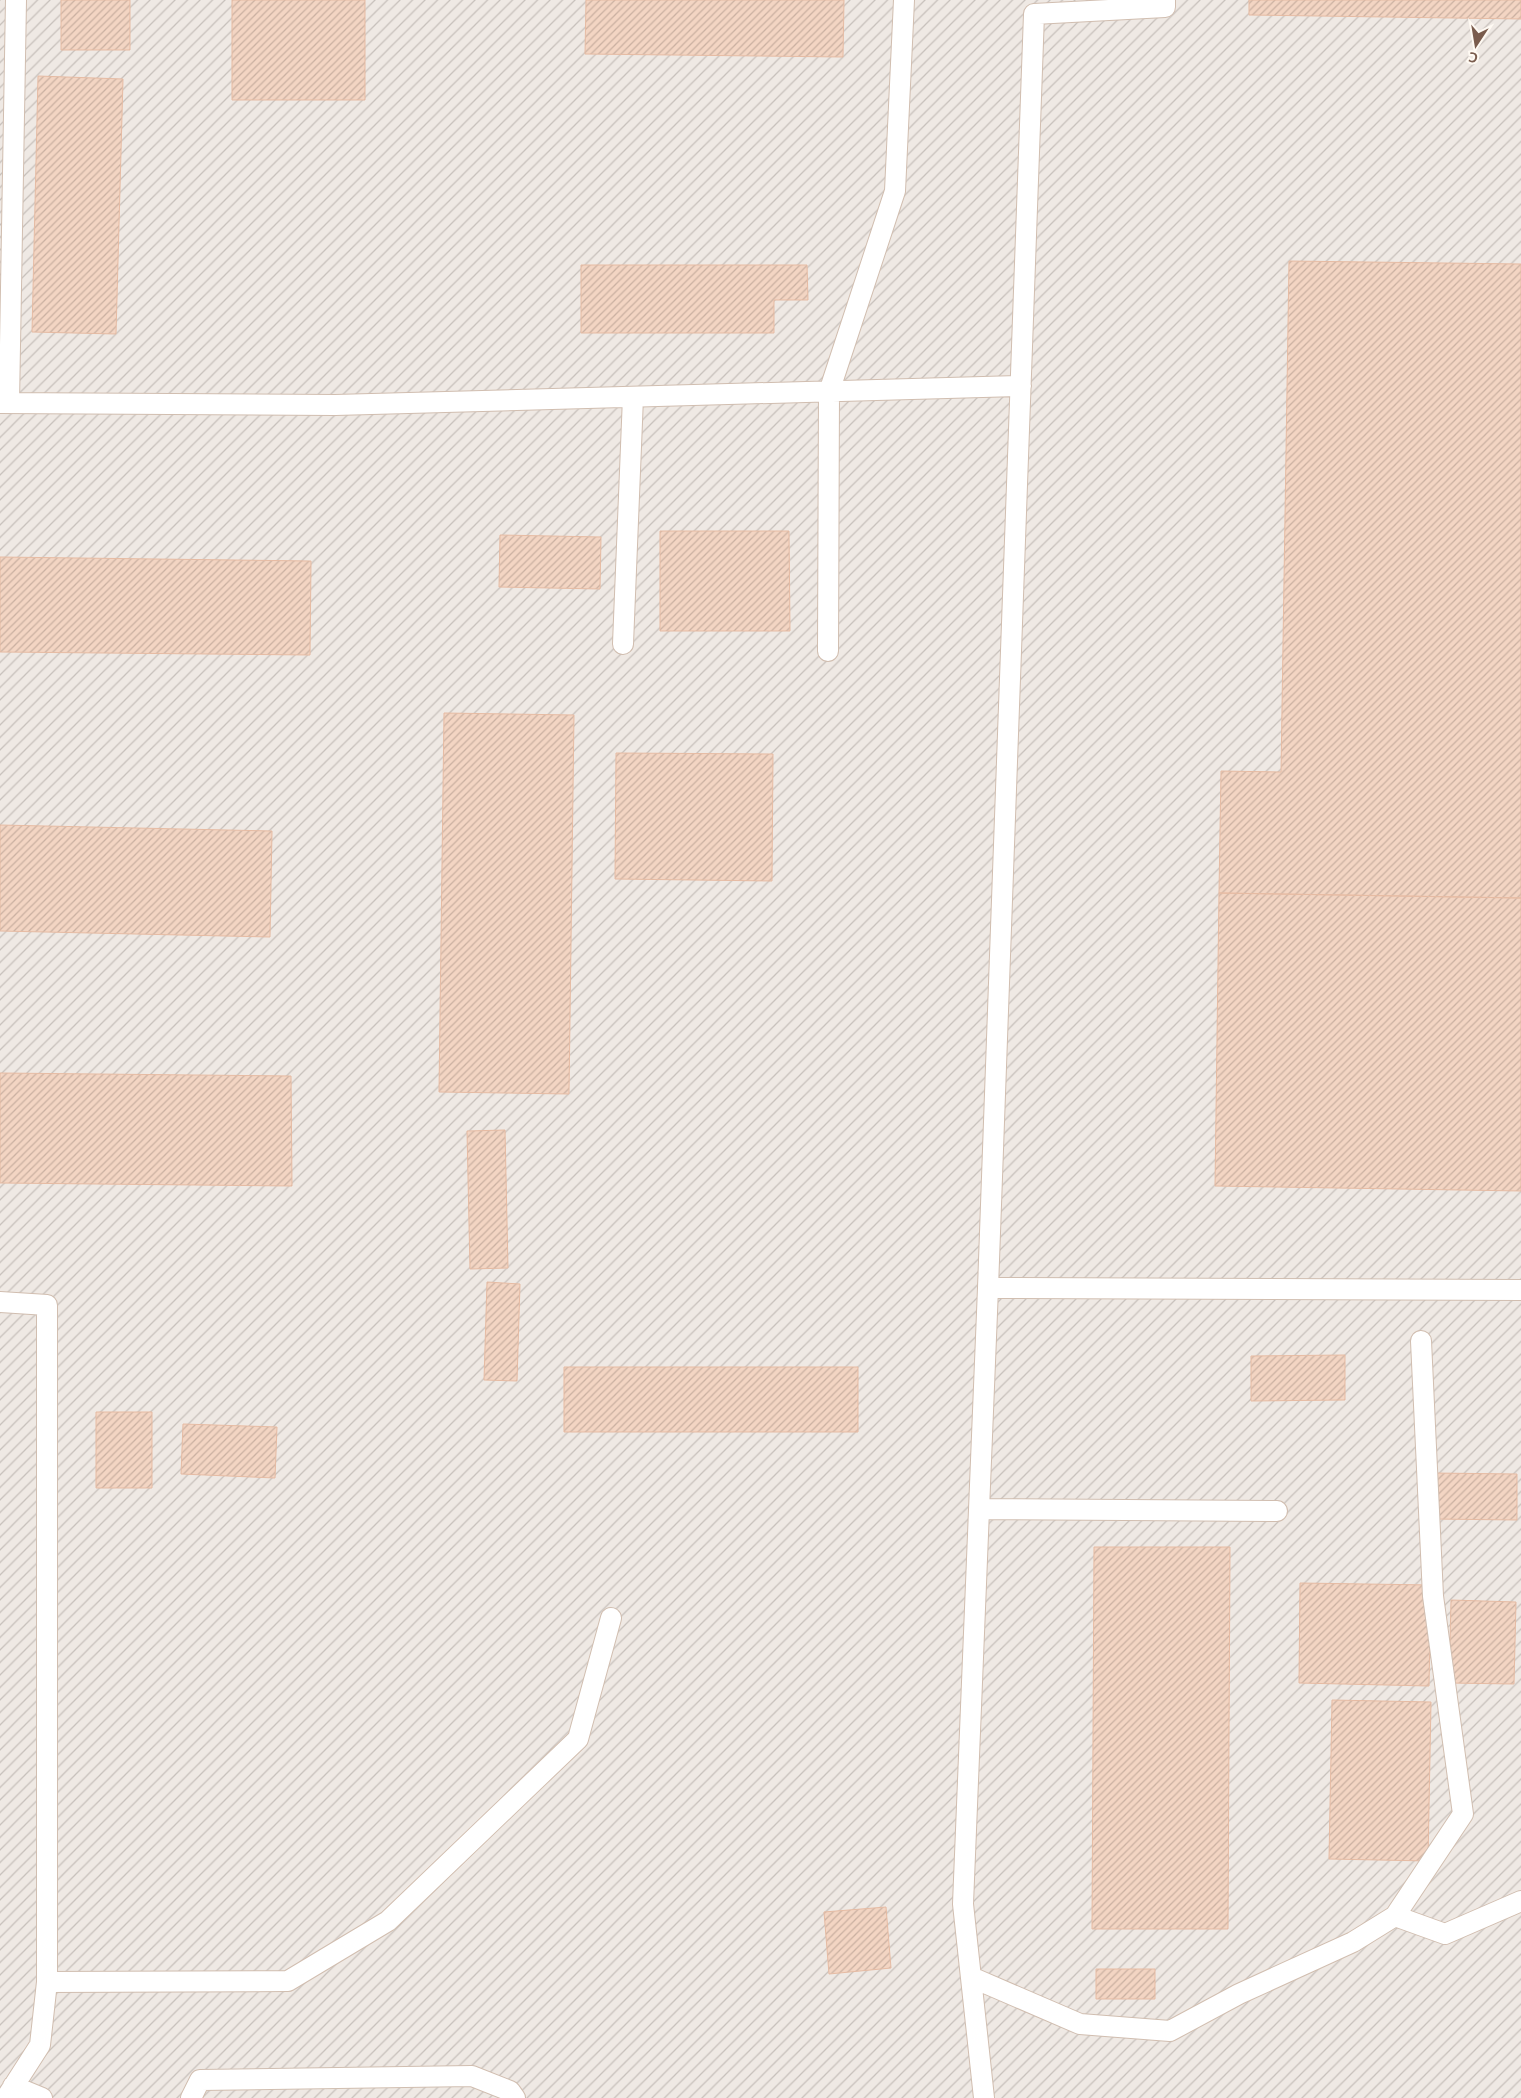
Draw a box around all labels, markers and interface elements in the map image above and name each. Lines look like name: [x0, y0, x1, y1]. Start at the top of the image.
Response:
north arrow: [1451, 20, 1501, 70]
text: С: [1467, 49, 1479, 66]

